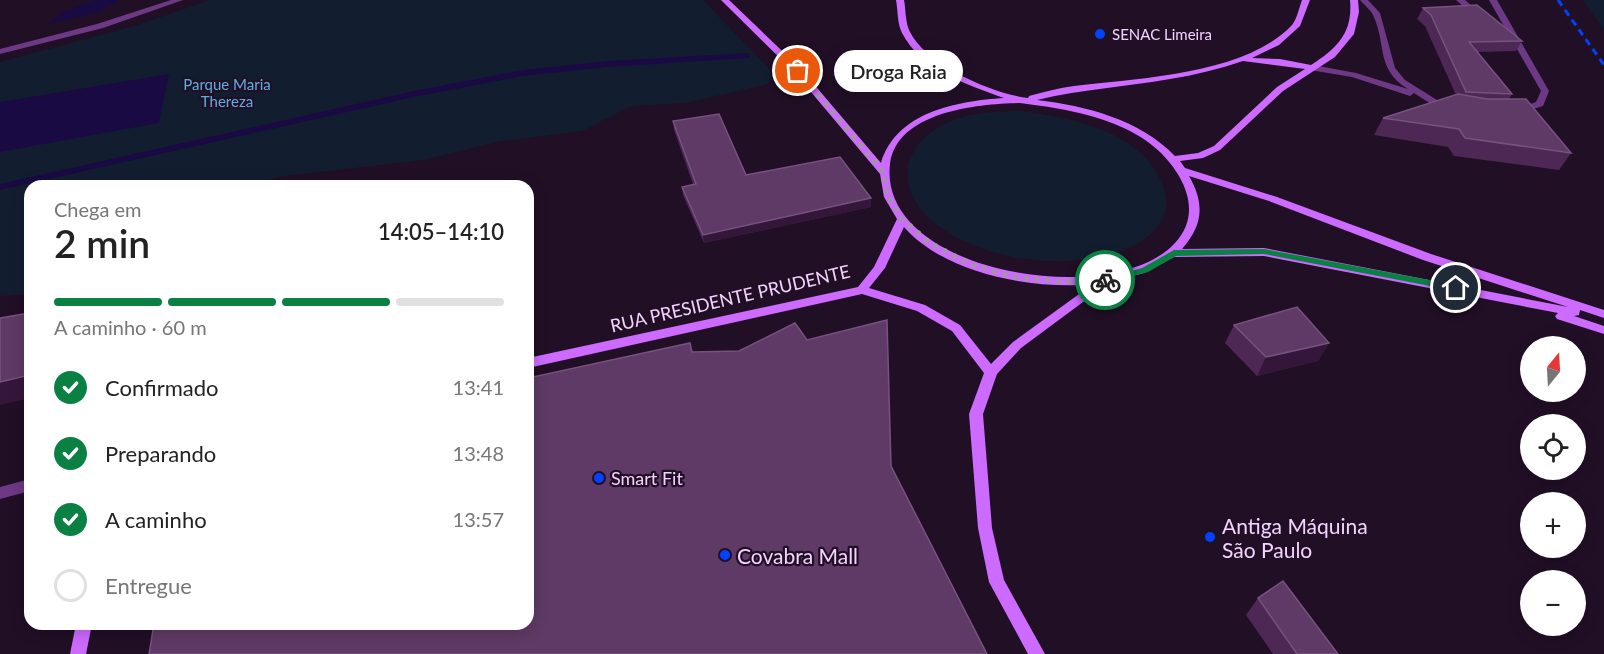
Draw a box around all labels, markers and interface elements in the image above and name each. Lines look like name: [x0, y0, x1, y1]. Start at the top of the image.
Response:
place label: SENAC Limeira: [1112, 25, 1212, 43]
marker: SENAC Limeira: [1093, 27, 1107, 41]
pin: [772, 45, 823, 96]
callout: Droga Raia: [834, 50, 963, 92]
icon: bag: [781, 54, 814, 87]
text: Droga Raia: [850, 59, 947, 83]
park label: Parque Maria Thereza: [183, 75, 271, 110]
text: Chega em: [54, 197, 142, 221]
text: 14:05–14:10: [378, 218, 504, 245]
text: 2 min: [54, 220, 150, 266]
courier: [1075, 250, 1135, 310]
street label: RUA PRESIDENTE PRUDENTE: [608, 260, 852, 336]
pin: [1430, 262, 1481, 313]
icon: bike: [1089, 264, 1122, 297]
icon: home: [1439, 271, 1472, 304]
text: A caminho · 60 m: [54, 315, 207, 339]
north arrow: [1520, 336, 1586, 402]
map controls: [1520, 336, 1586, 636]
icon: check: [54, 371, 87, 404]
text: Confirmado: [105, 374, 218, 401]
text: 13:41: [453, 375, 504, 399]
button: locate: [1520, 414, 1586, 480]
icon: check: [54, 437, 87, 470]
text: Preparando: [105, 440, 216, 467]
text: 13:48: [453, 441, 504, 465]
place label: Smart Fit: [611, 467, 683, 489]
marker: Smart Fit: [592, 471, 606, 485]
button: +: [1520, 492, 1586, 558]
icon: check: [54, 503, 87, 536]
text: A caminho: [105, 506, 207, 533]
text: 13:57: [453, 507, 504, 531]
place label: Antiga Máquina São Paulo: [1222, 513, 1368, 562]
marker: Antiga Máquina São Paulo: [1203, 530, 1217, 544]
place label: Covabra Mall: [737, 543, 858, 568]
marker: Covabra Mall: [718, 548, 732, 562]
button: −: [1520, 570, 1586, 636]
text: Entregue: [105, 572, 192, 599]

